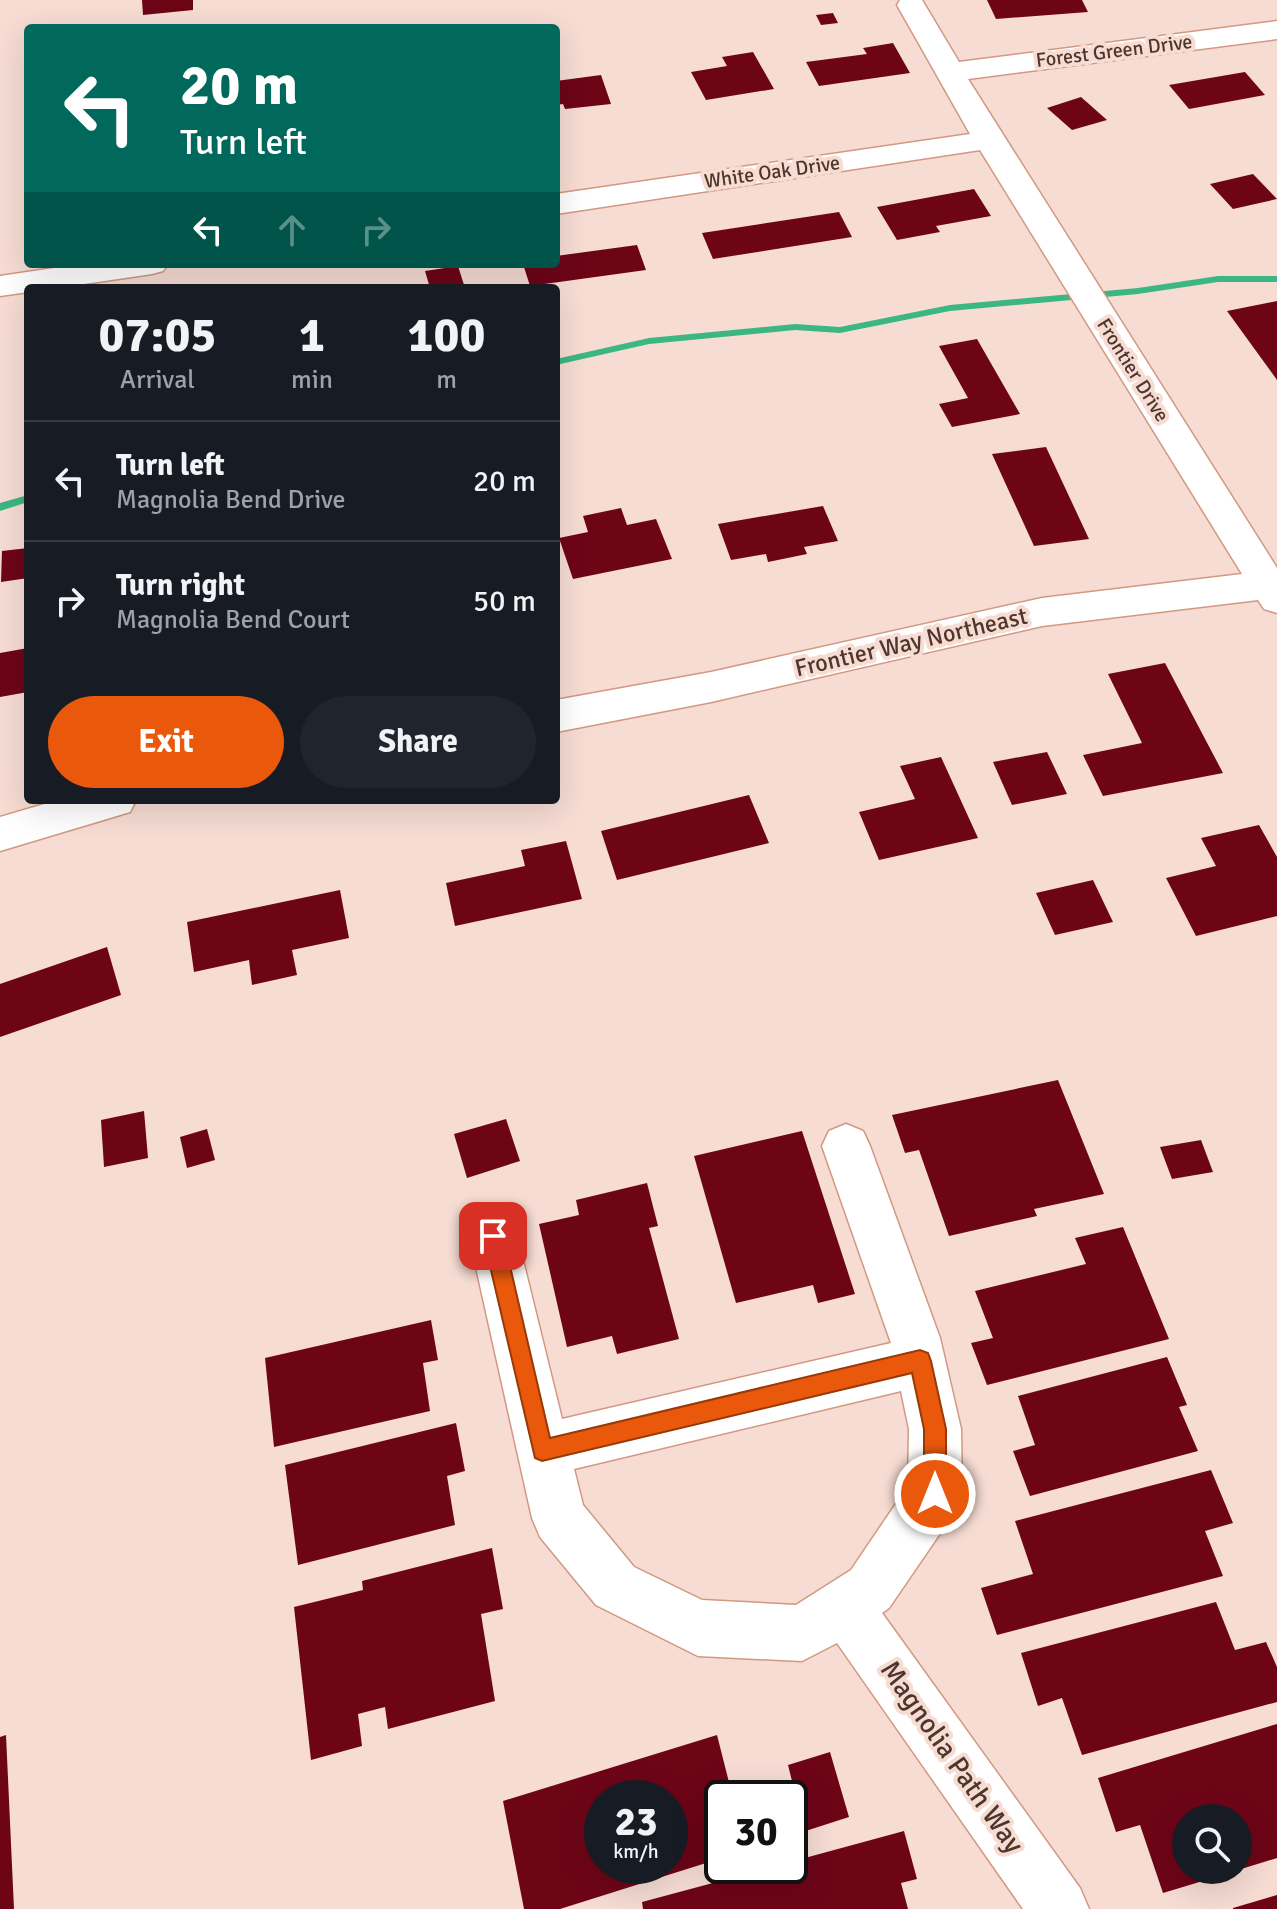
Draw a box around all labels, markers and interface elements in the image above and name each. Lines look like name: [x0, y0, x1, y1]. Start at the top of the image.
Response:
street label: Forest Green Drive: [1034, 29, 1194, 73]
text: 20 m: [180, 51, 298, 120]
icon: left: [48, 56, 152, 160]
text: Turn left: [180, 120, 307, 165]
street label: White Oak Drive: [703, 150, 841, 194]
icon: left: [186, 208, 230, 252]
icon: ahead: [270, 208, 314, 252]
icon: right: [354, 208, 398, 252]
text: 07:05: [99, 306, 216, 365]
text: 1: [299, 306, 325, 365]
text: 100: [408, 306, 485, 365]
street label: Frontier Drive: [1091, 314, 1175, 426]
text: Arrival: [120, 364, 195, 396]
text: min: [291, 364, 333, 396]
text: m: [436, 364, 457, 396]
text: Turn left: [116, 447, 225, 484]
icon: left: [48, 459, 92, 503]
text: 20 m: [473, 463, 536, 500]
text: Magnolia Bend Drive: [116, 484, 346, 516]
text: Turn right: [116, 567, 245, 604]
icon: right: [48, 579, 92, 623]
text: 50 m: [473, 583, 536, 620]
street label: Frontier Way Northeast: [792, 601, 1030, 683]
text: Magnolia Bend Court: [116, 604, 350, 636]
button: Exit: [48, 696, 284, 788]
button: Share: [300, 696, 536, 788]
pin: [459, 1202, 527, 1270]
icon: arrive: [471, 1214, 515, 1258]
position arrow: [893, 1452, 977, 1536]
street label: Magnolia Path Way: [873, 1654, 1031, 1860]
speed limit sign: 30: [704, 1780, 808, 1884]
text: 23: [614, 1797, 658, 1847]
map controls: [1172, 1804, 1252, 1884]
button: search: [1172, 1804, 1252, 1884]
text: km/h: [613, 1839, 659, 1864]

